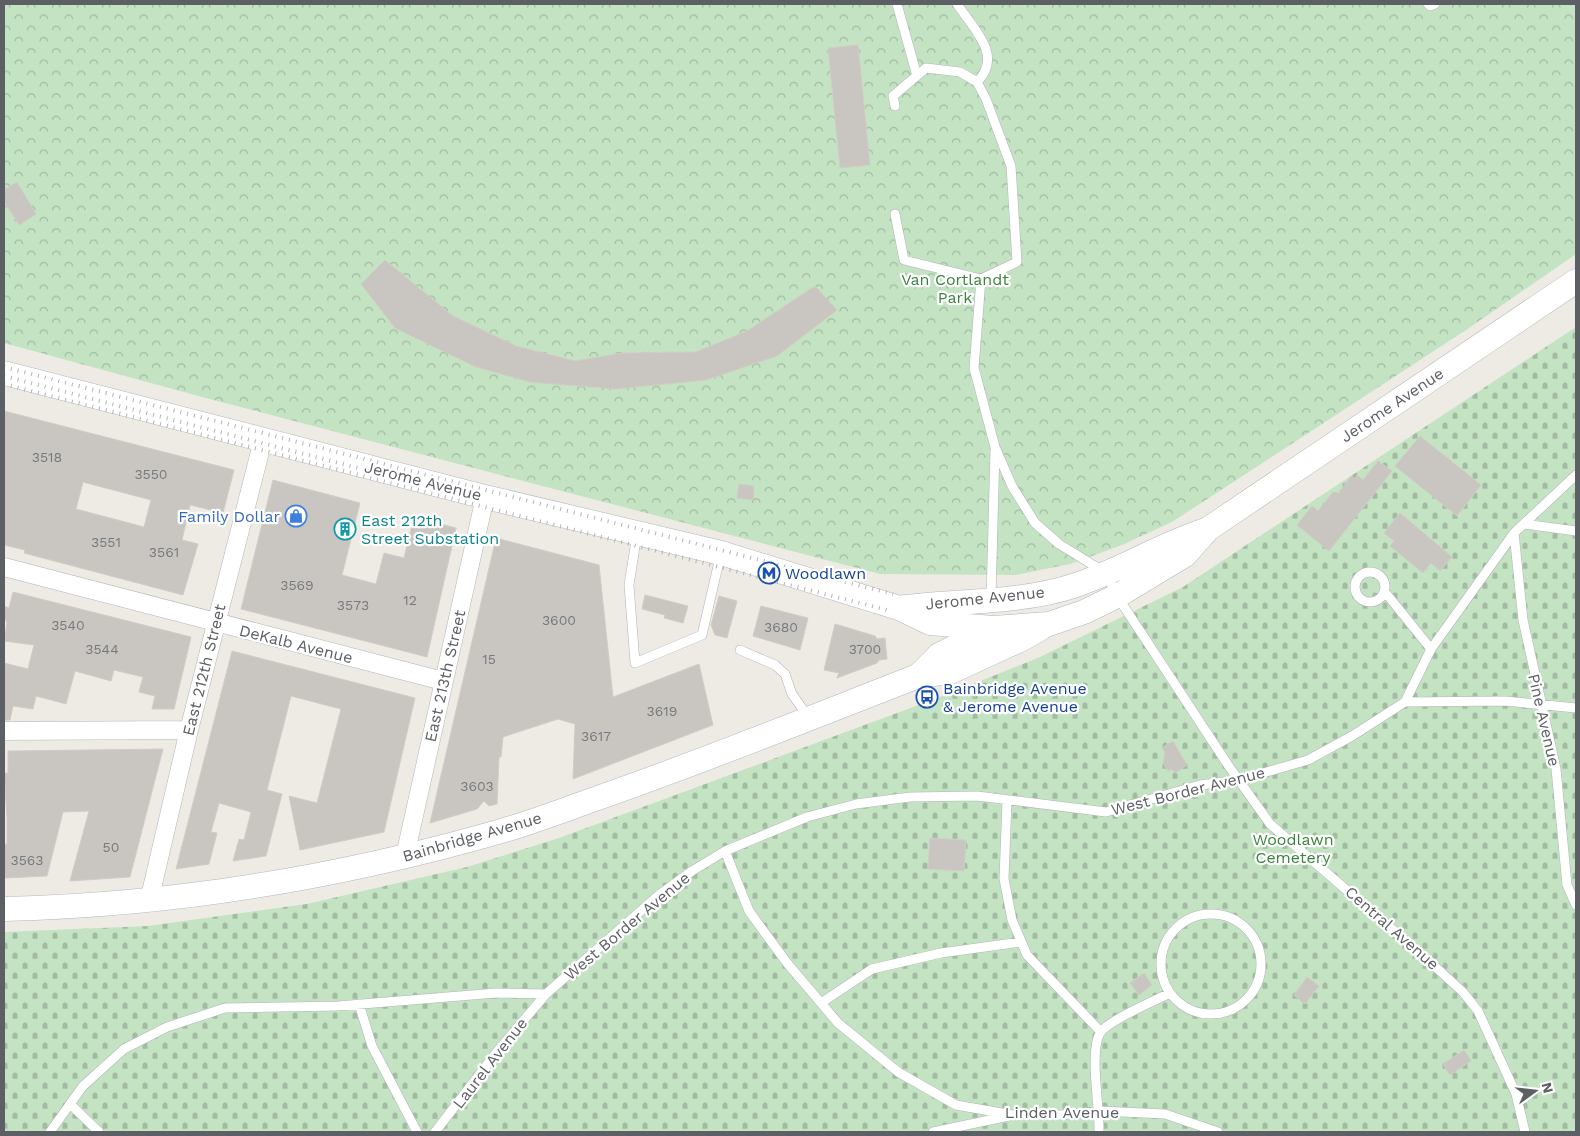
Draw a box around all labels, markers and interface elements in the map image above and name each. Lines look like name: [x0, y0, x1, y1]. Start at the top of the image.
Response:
park label: Van Cortlandt Park: [901, 270, 1009, 307]
street label: Jerome Avenue: [1337, 364, 1447, 446]
house number: 3518: [32, 449, 62, 465]
street label: Jerome Avenue: [363, 457, 483, 505]
house number: 3550: [134, 466, 168, 482]
shop icon: Family Dollar: [284, 504, 308, 528]
place label: Family Dollar: [178, 507, 280, 526]
place label: East 212th Street Substation: [361, 511, 499, 548]
building icon: East 212th Street Substation: [333, 517, 357, 541]
house number: 3551: [91, 534, 121, 550]
house number: 3561: [149, 544, 179, 560]
metro station icon: Woodlawn: [757, 561, 781, 585]
place label: Woodlawn: [785, 564, 866, 583]
house number: 3569: [280, 577, 314, 593]
street label: Jerome Avenue: [924, 582, 1046, 614]
house number: 12: [403, 592, 417, 608]
house number: 3573: [337, 597, 369, 613]
street label: East 212th Street: [178, 602, 230, 738]
street label: East 213th Street: [421, 608, 470, 744]
house number: 3600: [542, 612, 576, 628]
house number: 3540: [51, 617, 85, 633]
house number: 3680: [764, 619, 798, 635]
street label: DeKalb Avenue: [237, 621, 355, 667]
house number: 3544: [85, 641, 119, 657]
house number: 3700: [849, 641, 881, 657]
house number: 15: [482, 651, 496, 667]
street label: Pine Avenue: [1524, 672, 1564, 768]
place label: Bainbridge Avenue & Jerome Avenue: [943, 679, 1087, 716]
bus stop icon: Bainbridge Avenue & Jerome Avenue: [915, 685, 939, 709]
house number: 3619: [647, 703, 677, 719]
house number: 3617: [581, 728, 611, 744]
street label: West Border Avenue: [1109, 763, 1267, 819]
house number: 3603: [460, 778, 494, 794]
street label: Bainbridge Avenue: [400, 808, 544, 866]
park label: Woodlawn Cemetery: [1252, 830, 1334, 867]
house number: 50: [103, 839, 119, 855]
house number: 3563: [11, 852, 43, 868]
street label: West Border Avenue: [560, 868, 694, 984]
street label: Central Avenue: [1341, 882, 1443, 974]
street label: Laurel Avenue: [449, 1014, 531, 1112]
north arrow: [1510, 1066, 1560, 1116]
text: N: [1538, 1081, 1557, 1095]
street label: Linden Avenue: [1005, 1103, 1119, 1122]

